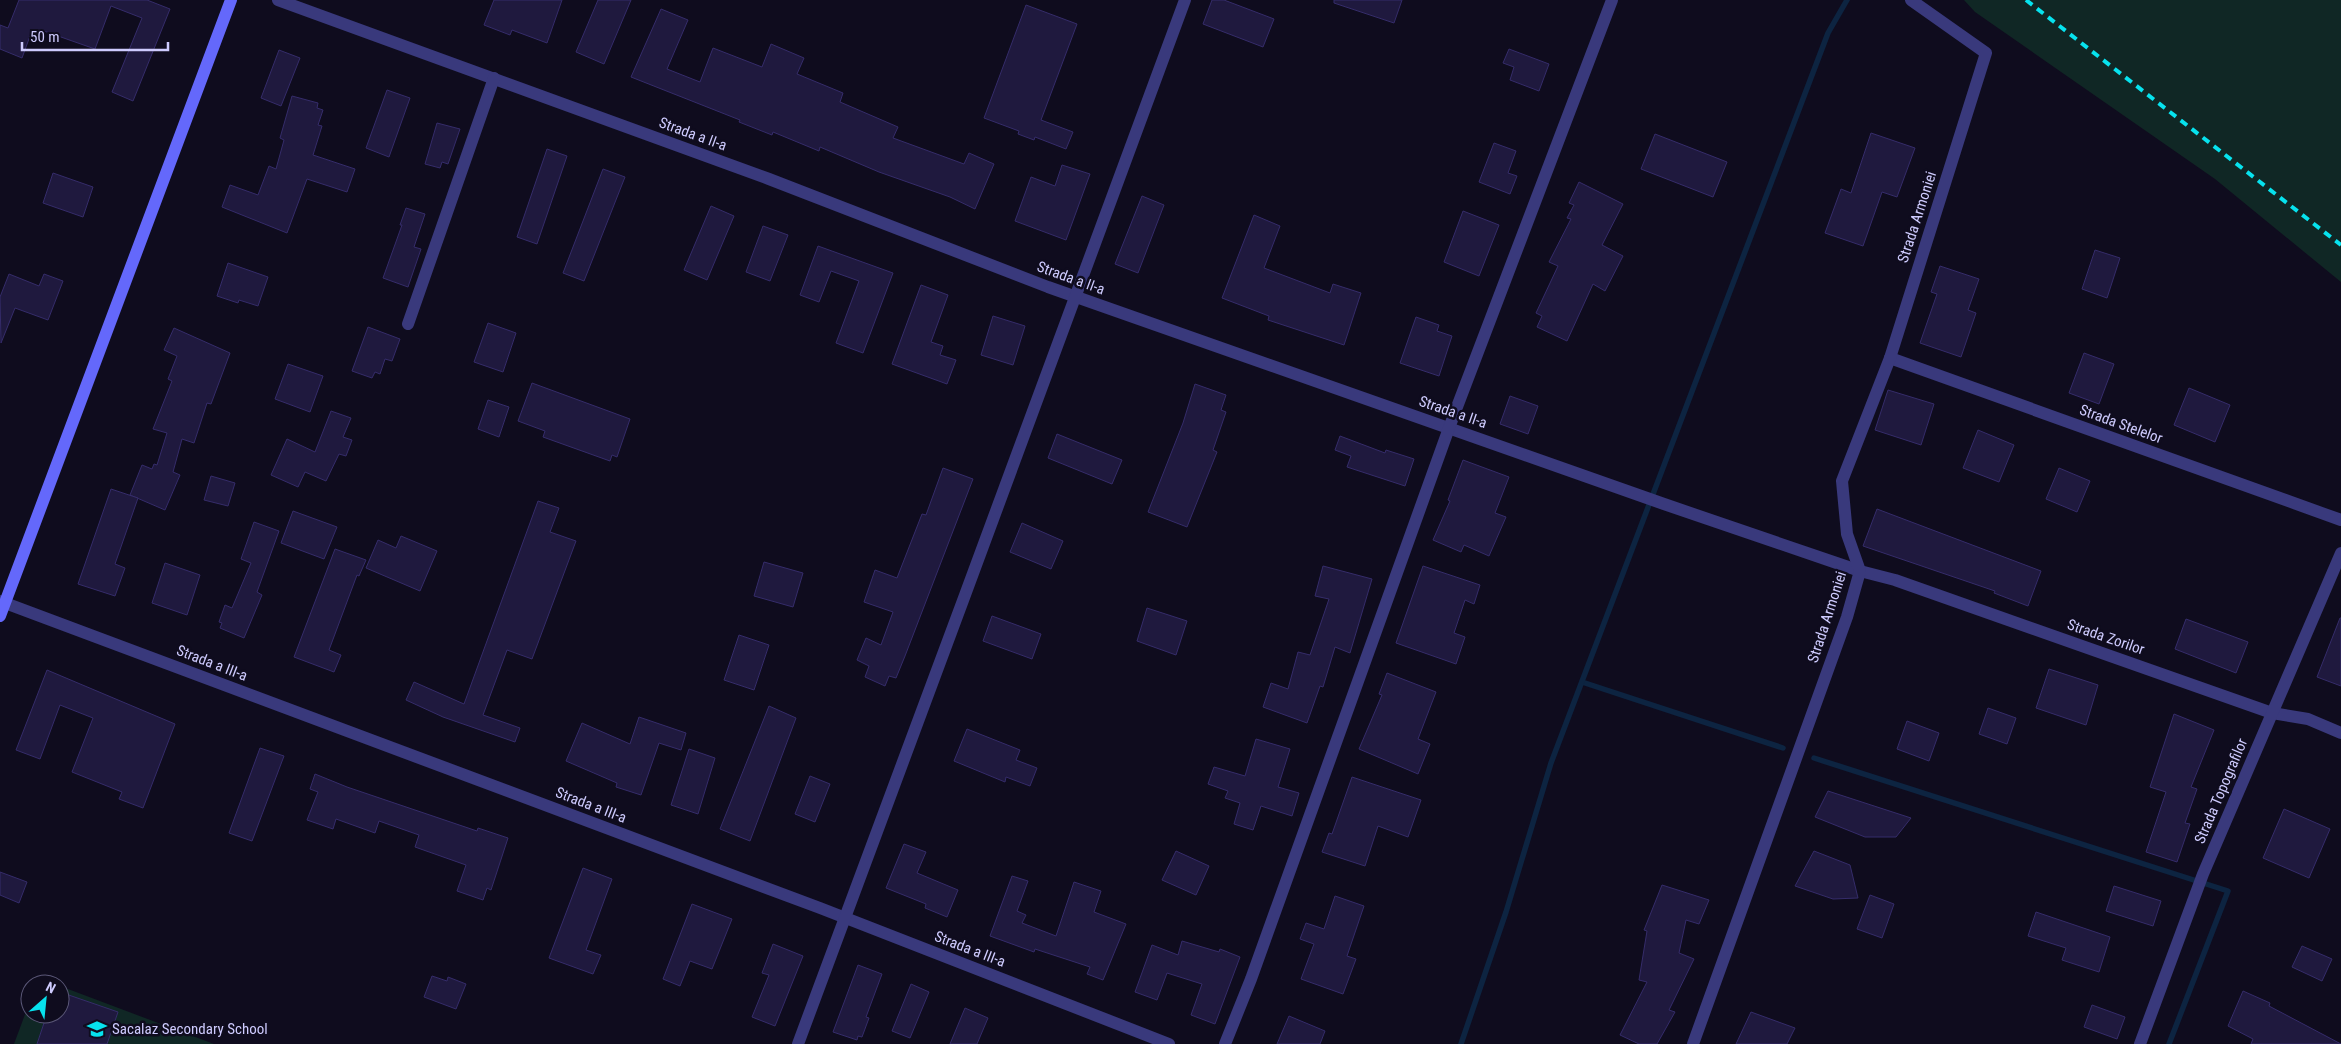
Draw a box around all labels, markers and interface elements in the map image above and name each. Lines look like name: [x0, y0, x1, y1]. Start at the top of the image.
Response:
scale bar: [22, 20, 169, 52]
text: 50 m: [30, 28, 60, 46]
street label: Strada a II-a: [657, 113, 729, 155]
street label: Strada Armoniei: [1894, 169, 1940, 265]
street label: Strada a II-a: [1035, 257, 1107, 299]
street label: Strada a II-a: [1417, 392, 1489, 432]
street label: Strada Stelelor: [2077, 401, 2165, 447]
street label: Strada Armoniei: [1804, 569, 1850, 665]
street label: Strada Zorilor: [2065, 615, 2147, 659]
street label: Strada a III-a: [174, 641, 250, 685]
street label: Strada Topografilor: [2191, 735, 2251, 846]
street label: Strada a III-a: [553, 783, 629, 827]
street label: Strada a III-a: [932, 927, 1008, 971]
north arrow: [20, 974, 70, 1024]
text: N: [43, 978, 58, 996]
school or university icon: Sacalaz Secondary School: [86, 1018, 108, 1040]
place label: Sacalaz Secondary School: [112, 1020, 268, 1038]

